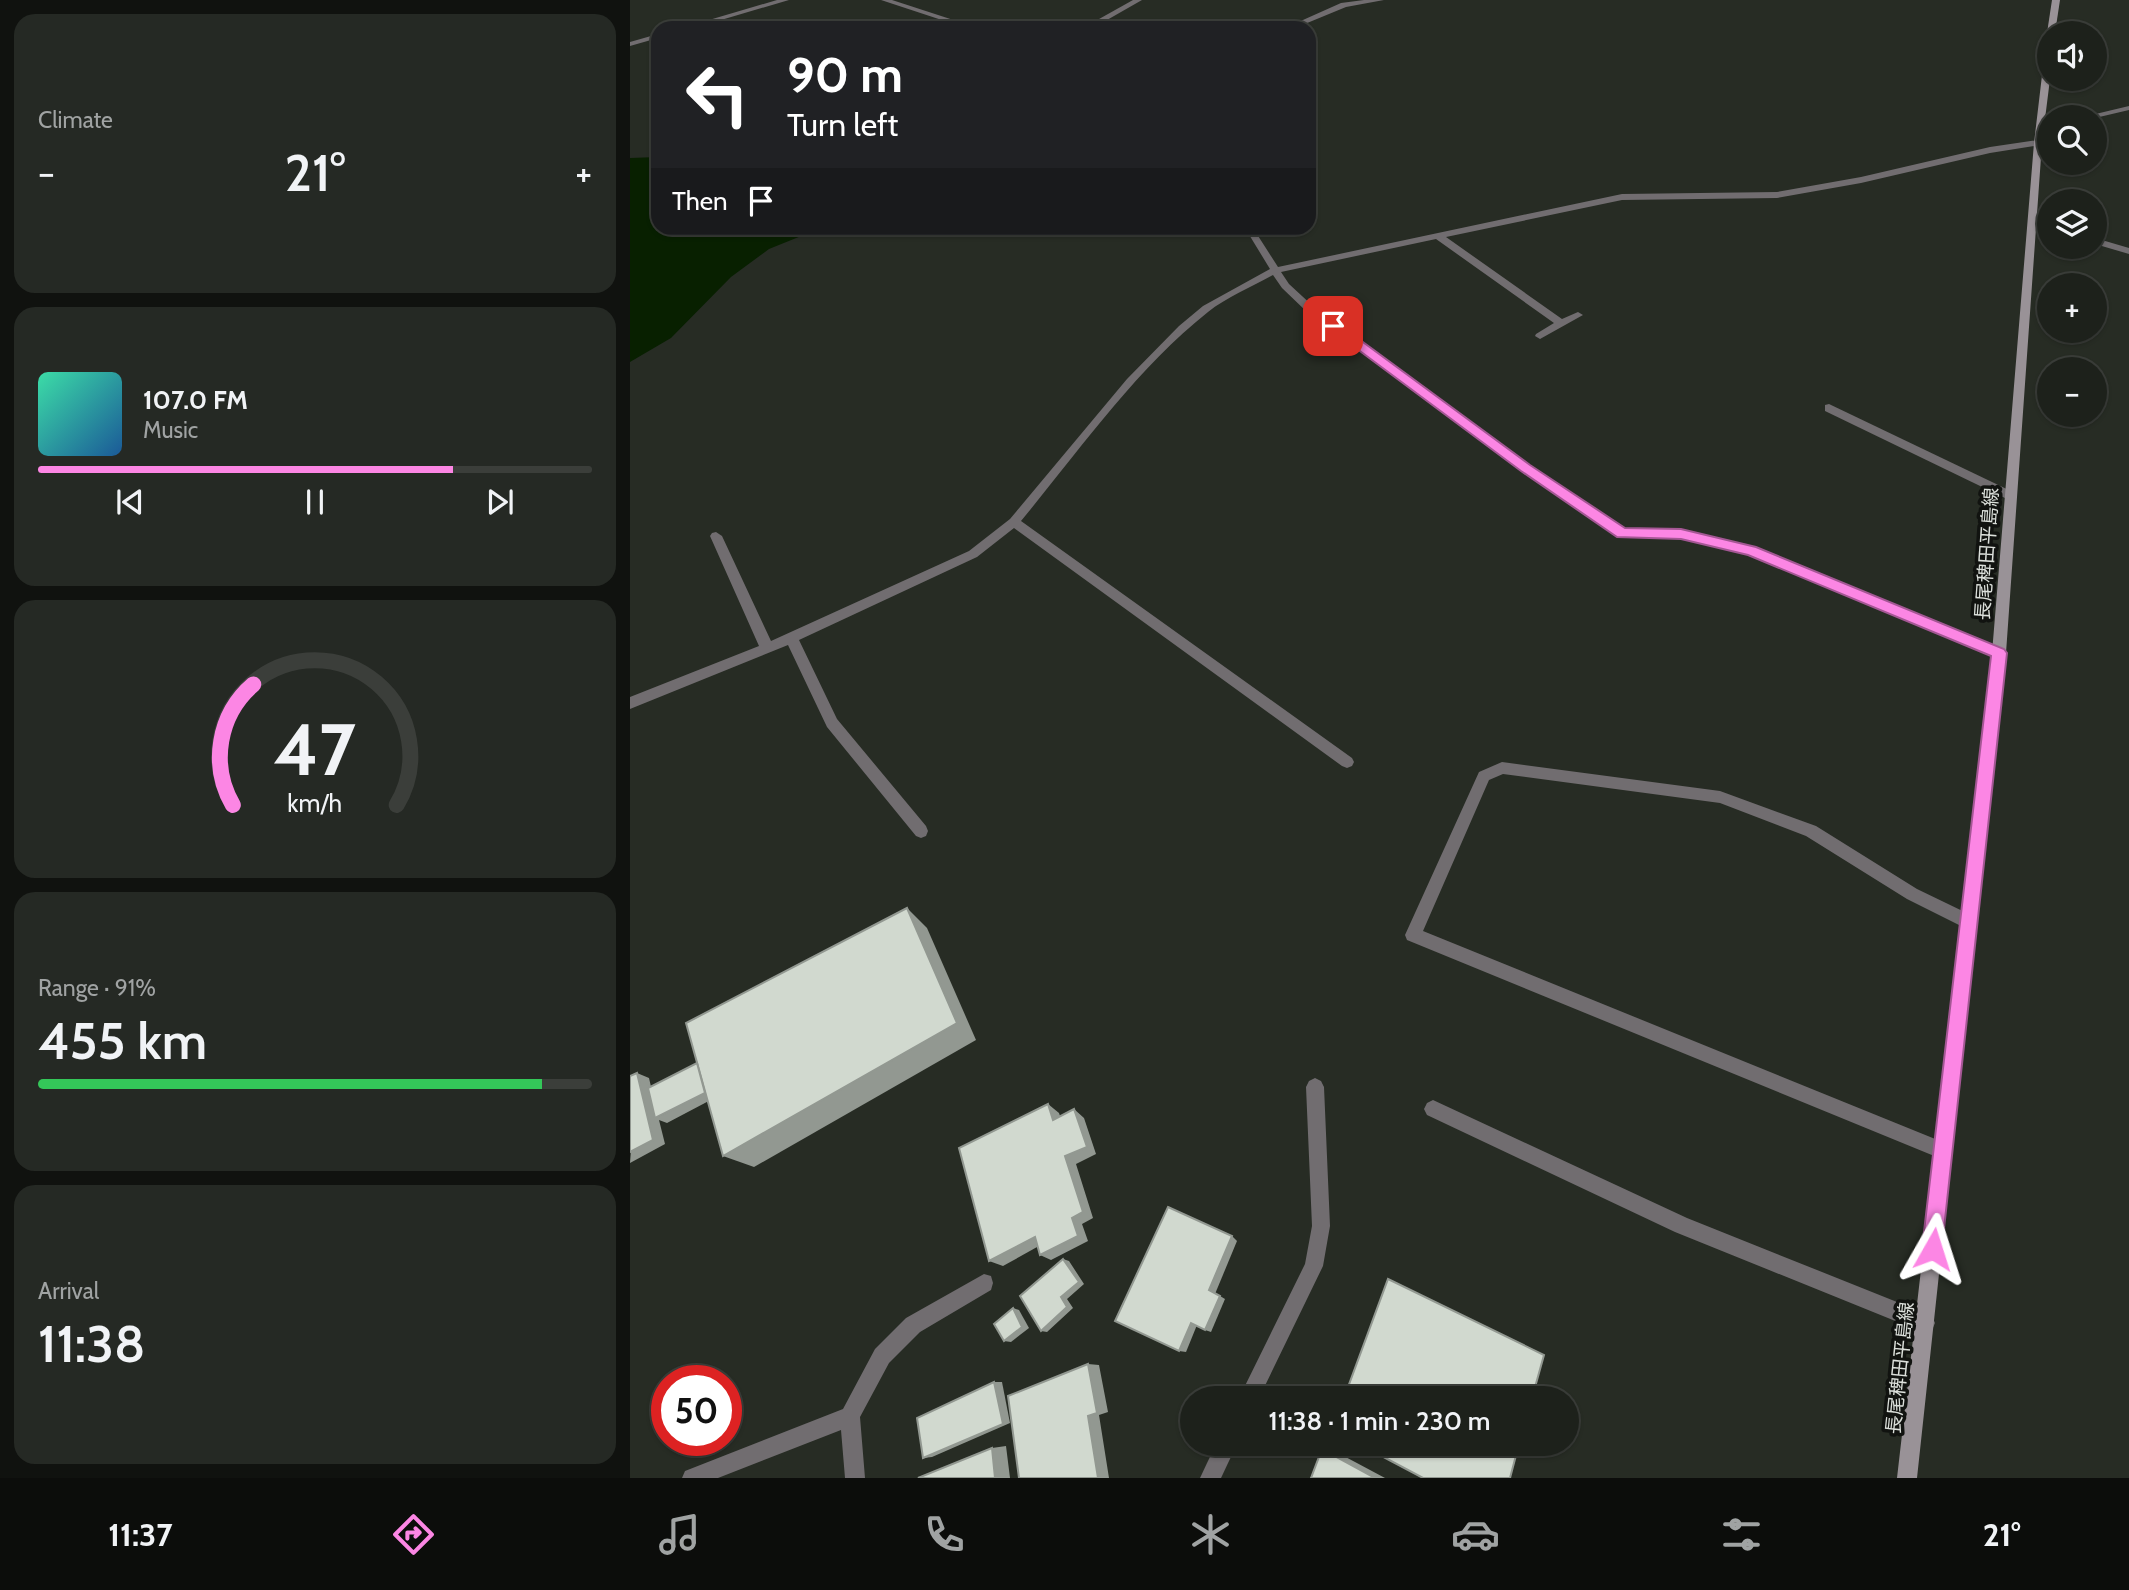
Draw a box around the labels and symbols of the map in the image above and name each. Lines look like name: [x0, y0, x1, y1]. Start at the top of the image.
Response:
pin: [1303, 296, 1363, 356]
street label: 長尾稗田平島線: [1971, 487, 2003, 621]
position arrow: [1896, 1212, 1970, 1286]
street label: 長尾稗田平島線: [1882, 1301, 1918, 1435]
speed limit sign: 50: [651, 1365, 742, 1456]

